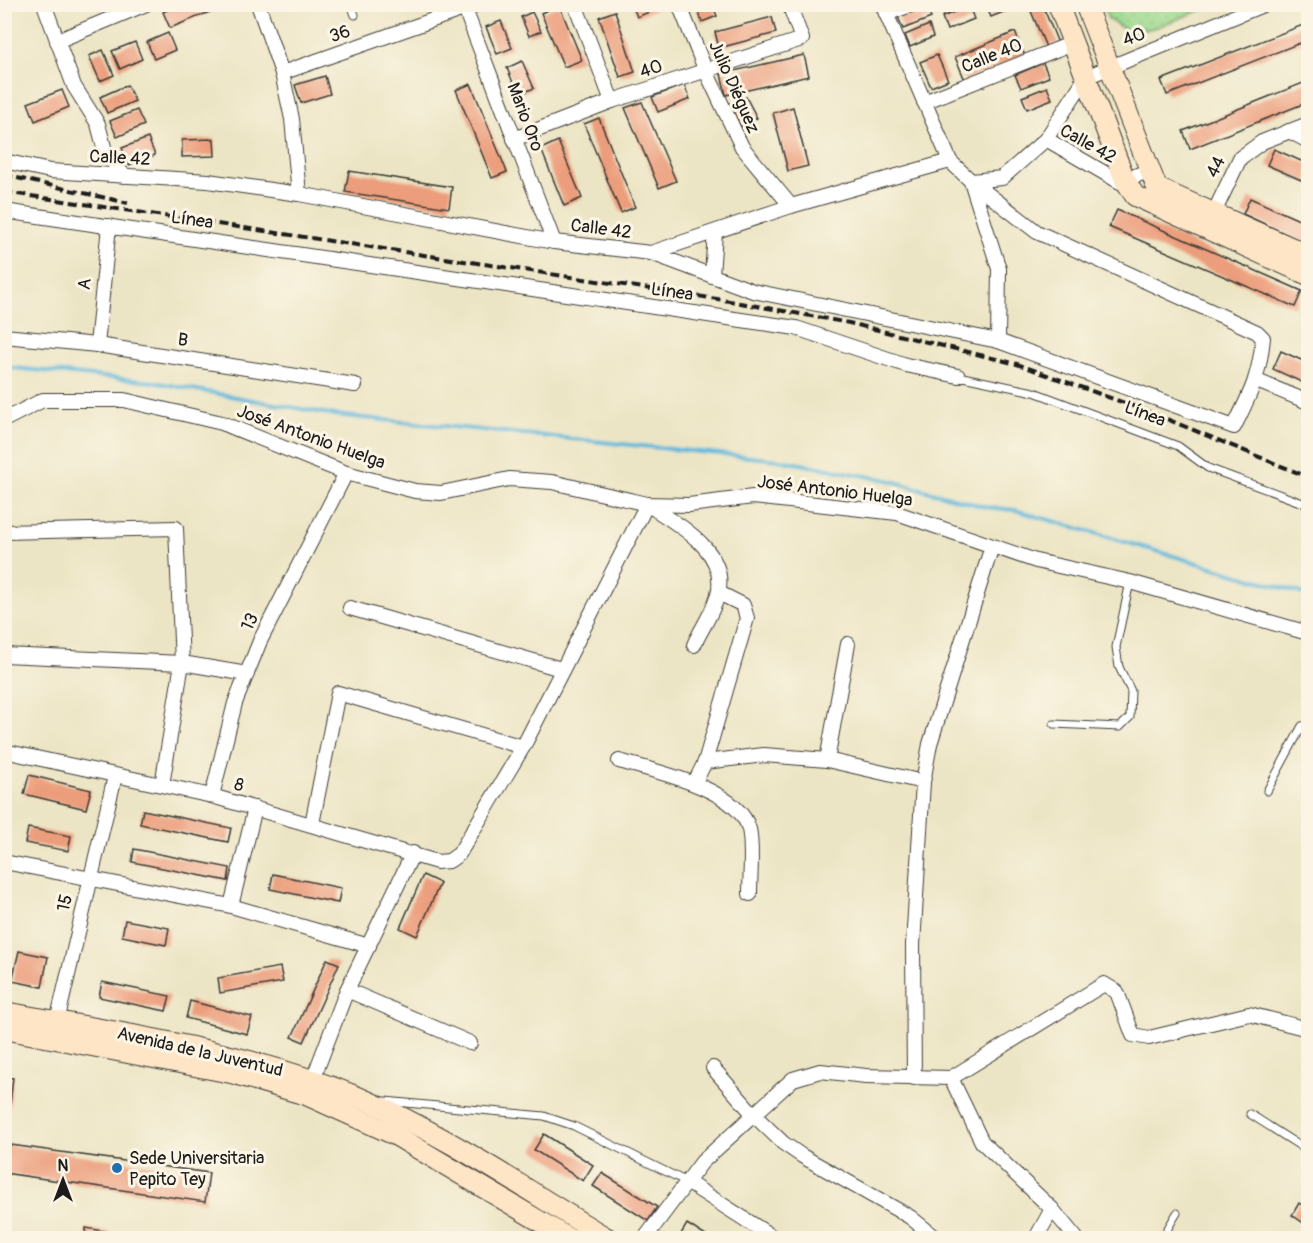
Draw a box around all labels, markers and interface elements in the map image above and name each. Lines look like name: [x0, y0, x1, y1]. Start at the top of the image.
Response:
street label: 36: [327, 20, 353, 48]
street label: 40: [1119, 22, 1149, 52]
street label: Calle 40: [958, 33, 1026, 79]
street label: Julio Diéguez: [703, 37, 765, 137]
street label: 40: [637, 54, 665, 84]
street label: Mario Oro: [501, 79, 549, 155]
street label: Calle 42: [1056, 119, 1120, 169]
street label: Calle 42: [89, 145, 151, 171]
street label: 44: [1201, 152, 1231, 181]
street label: Línea: [169, 206, 215, 234]
street label: Calle 42: [569, 214, 633, 244]
street label: A: [73, 277, 97, 291]
street label: Línea: [649, 278, 695, 306]
street label: B: [176, 328, 190, 352]
street label: Línea: [1121, 396, 1169, 432]
street label: José Antonio Huelga: [234, 399, 388, 475]
street label: José Antonio Huelga: [756, 470, 914, 512]
street label: 13: [236, 609, 264, 635]
street label: 8: [232, 773, 246, 797]
street label: 15: [52, 892, 78, 914]
street label: Avenida de la Juventud: [115, 1022, 285, 1082]
place label: Sede Universitaria Pepito Tey: [129, 1147, 264, 1191]
north arrow: [33, 1150, 93, 1210]
text: N: [58, 1156, 69, 1176]
marker: Sede Universitaria Pepito Tey: [110, 1161, 124, 1175]

